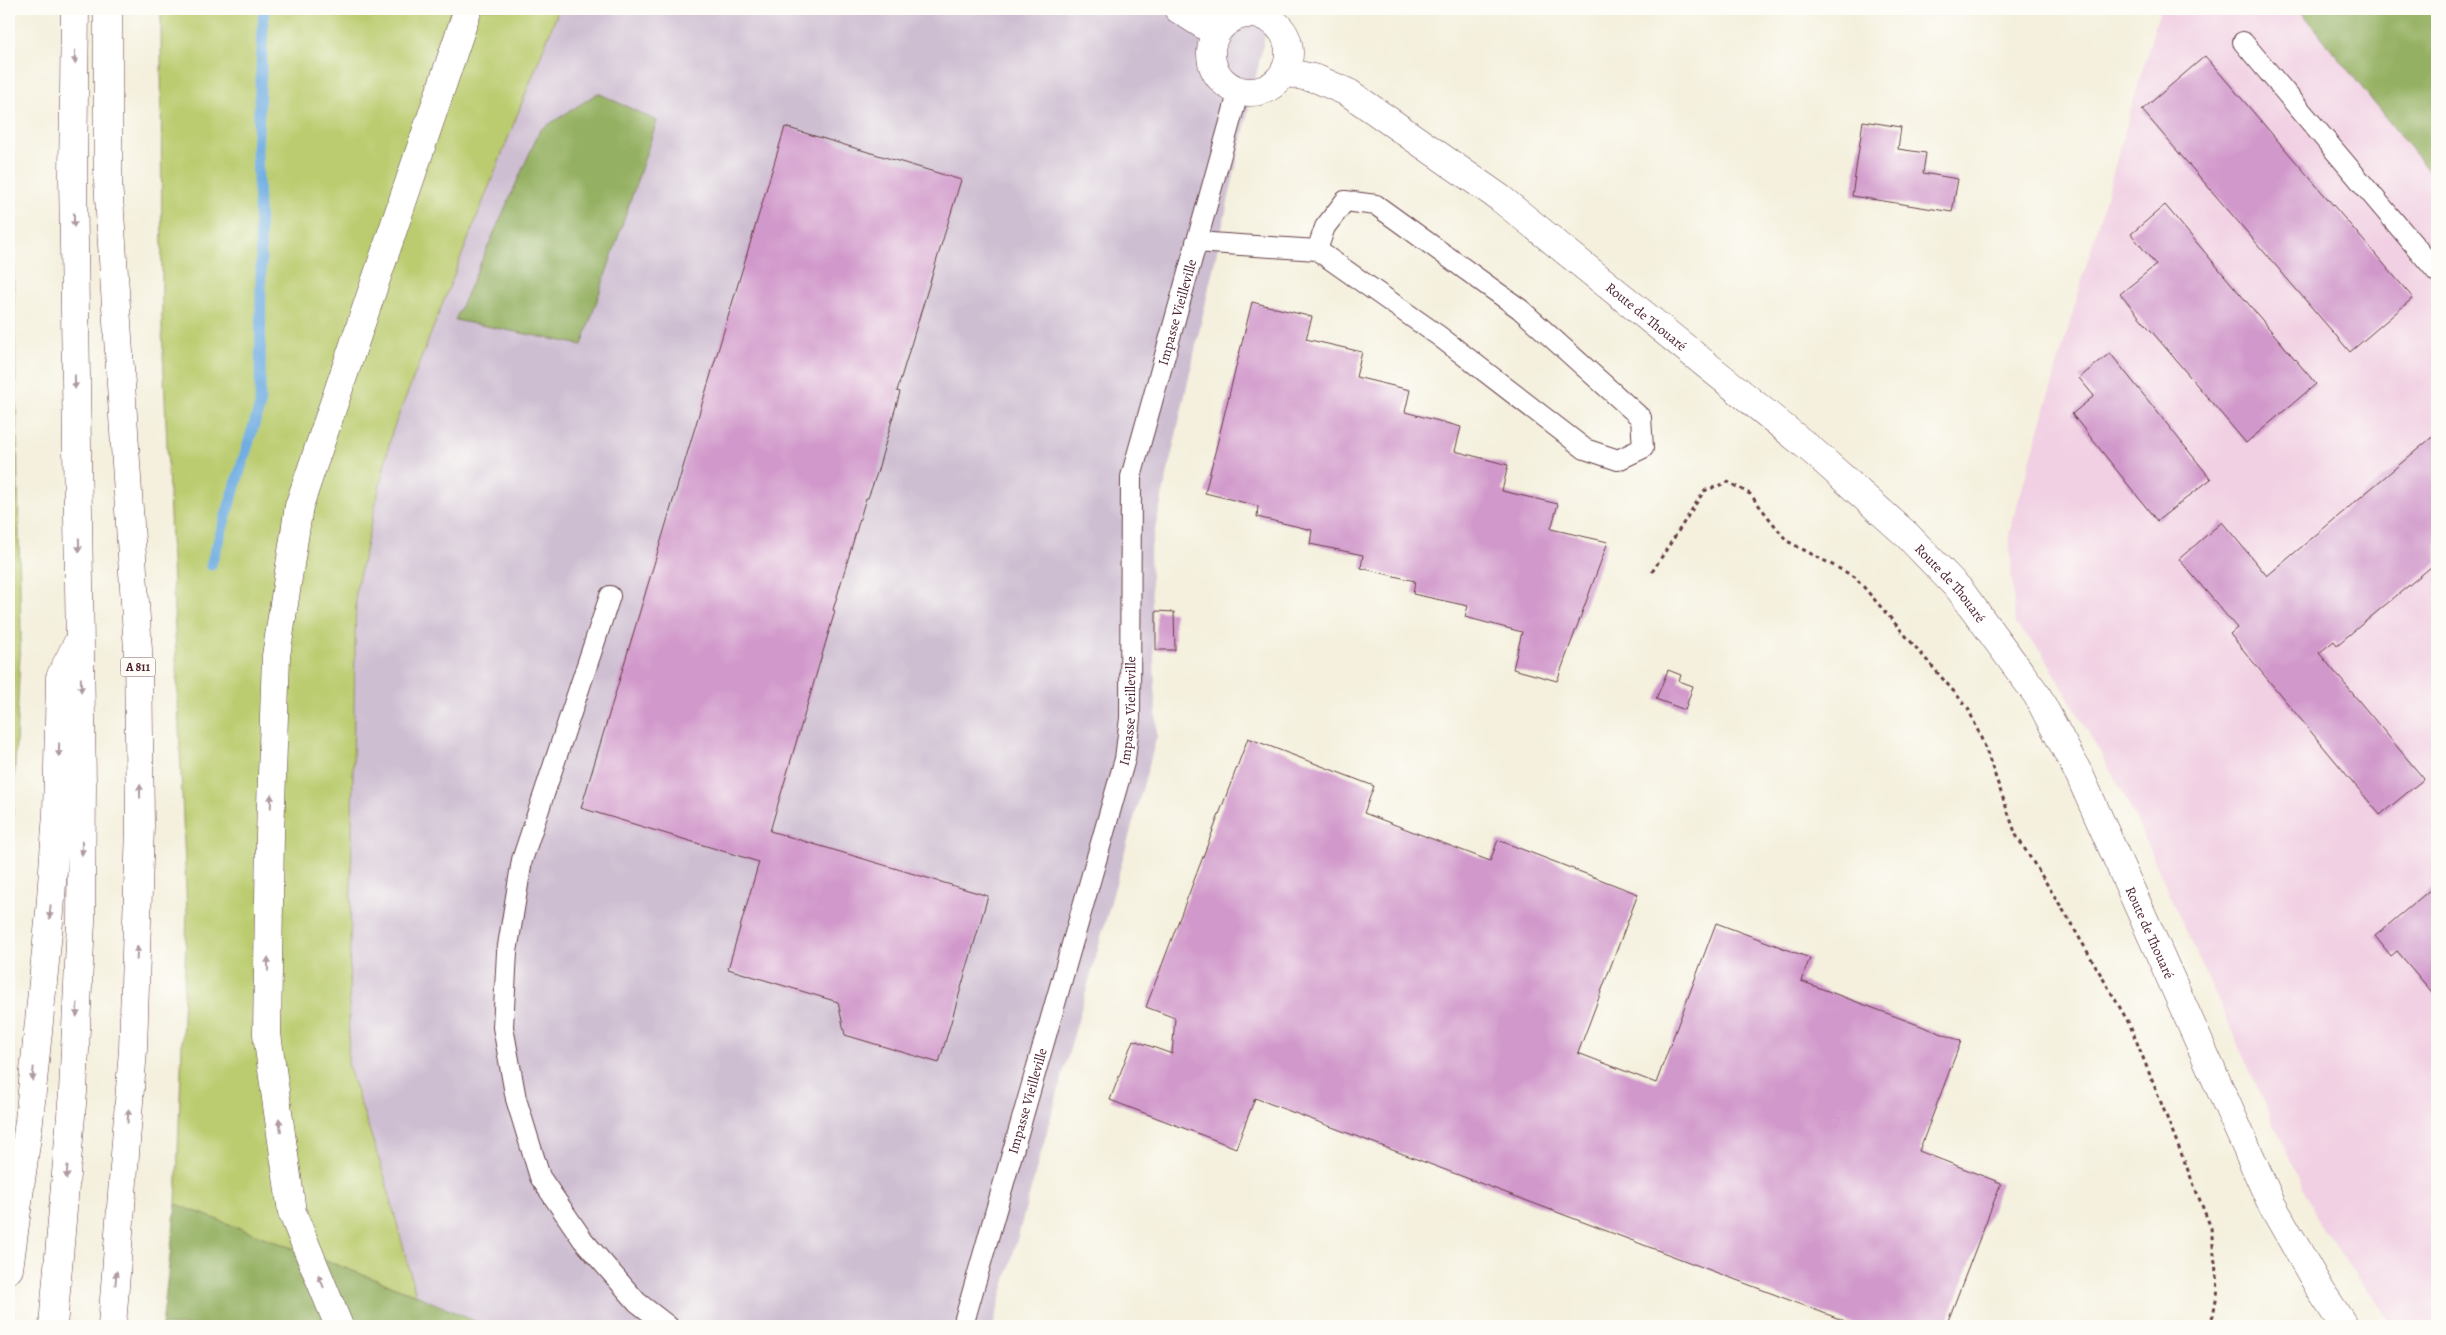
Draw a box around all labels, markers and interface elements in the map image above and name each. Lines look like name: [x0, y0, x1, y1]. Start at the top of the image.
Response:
one-way arrow: [70, 50, 78, 66]
one-way arrow: [70, 212, 78, 228]
street label: Impasse Vieilleville: [1154, 257, 1201, 368]
street label: Route de Thouaré: [1602, 278, 1691, 356]
one-way arrow: [72, 375, 80, 391]
one-way arrow: [75, 537, 83, 553]
street label: Route de Thouaré: [1910, 540, 1990, 627]
street label: Impasse Vieilleville: [1115, 656, 1140, 768]
road number: A 811: [120, 658, 156, 676]
one-way arrow: [77, 677, 85, 693]
one-way arrow: [54, 742, 62, 758]
one-way arrow: [136, 783, 144, 799]
one-way arrow: [267, 793, 275, 809]
one-way arrow: [78, 840, 86, 856]
street label: Route de Thouaré: [2121, 884, 2179, 982]
one-way arrow: [45, 905, 53, 921]
one-way arrow: [133, 945, 141, 961]
one-way arrow: [264, 955, 272, 971]
one-way arrow: [73, 1002, 81, 1018]
street label: Impasse Vieilleville: [1004, 1046, 1052, 1156]
one-way arrow: [29, 1066, 37, 1082]
one-way arrow: [124, 1107, 132, 1123]
one-way arrow: [276, 1117, 284, 1133]
one-way arrow: [62, 1165, 70, 1181]
one-way arrow: [113, 1269, 121, 1285]
one-way arrow: [316, 1274, 324, 1288]

